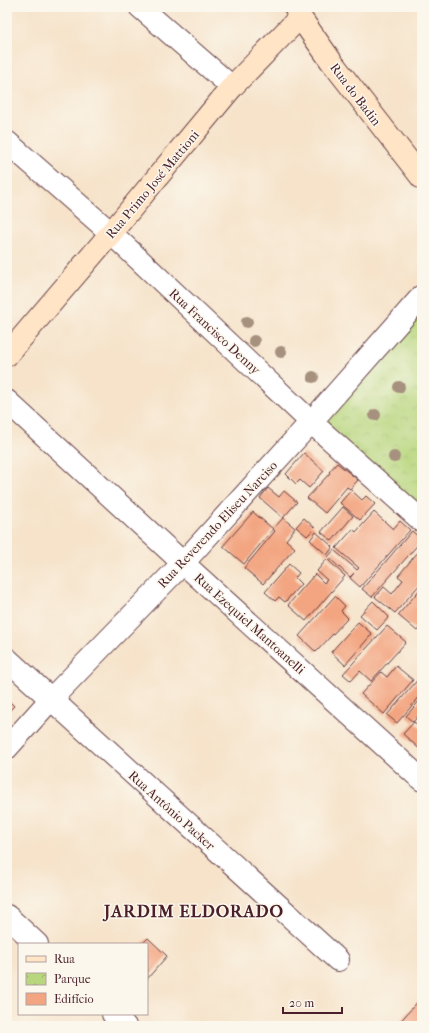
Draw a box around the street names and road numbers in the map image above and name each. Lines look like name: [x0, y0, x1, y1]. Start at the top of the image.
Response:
street label: Rua do Badin: [327, 60, 384, 129]
street label: Rua Primo José Mattioni: [103, 127, 202, 242]
street label: Rua Francisco Denny: [166, 285, 264, 378]
street label: Rua Reverendo Eliseu Narciso: [155, 457, 280, 591]
street label: Rua Ezequiel Mantoanelli: [191, 570, 308, 677]
street label: Rua Antônio Packer: [125, 768, 218, 853]

